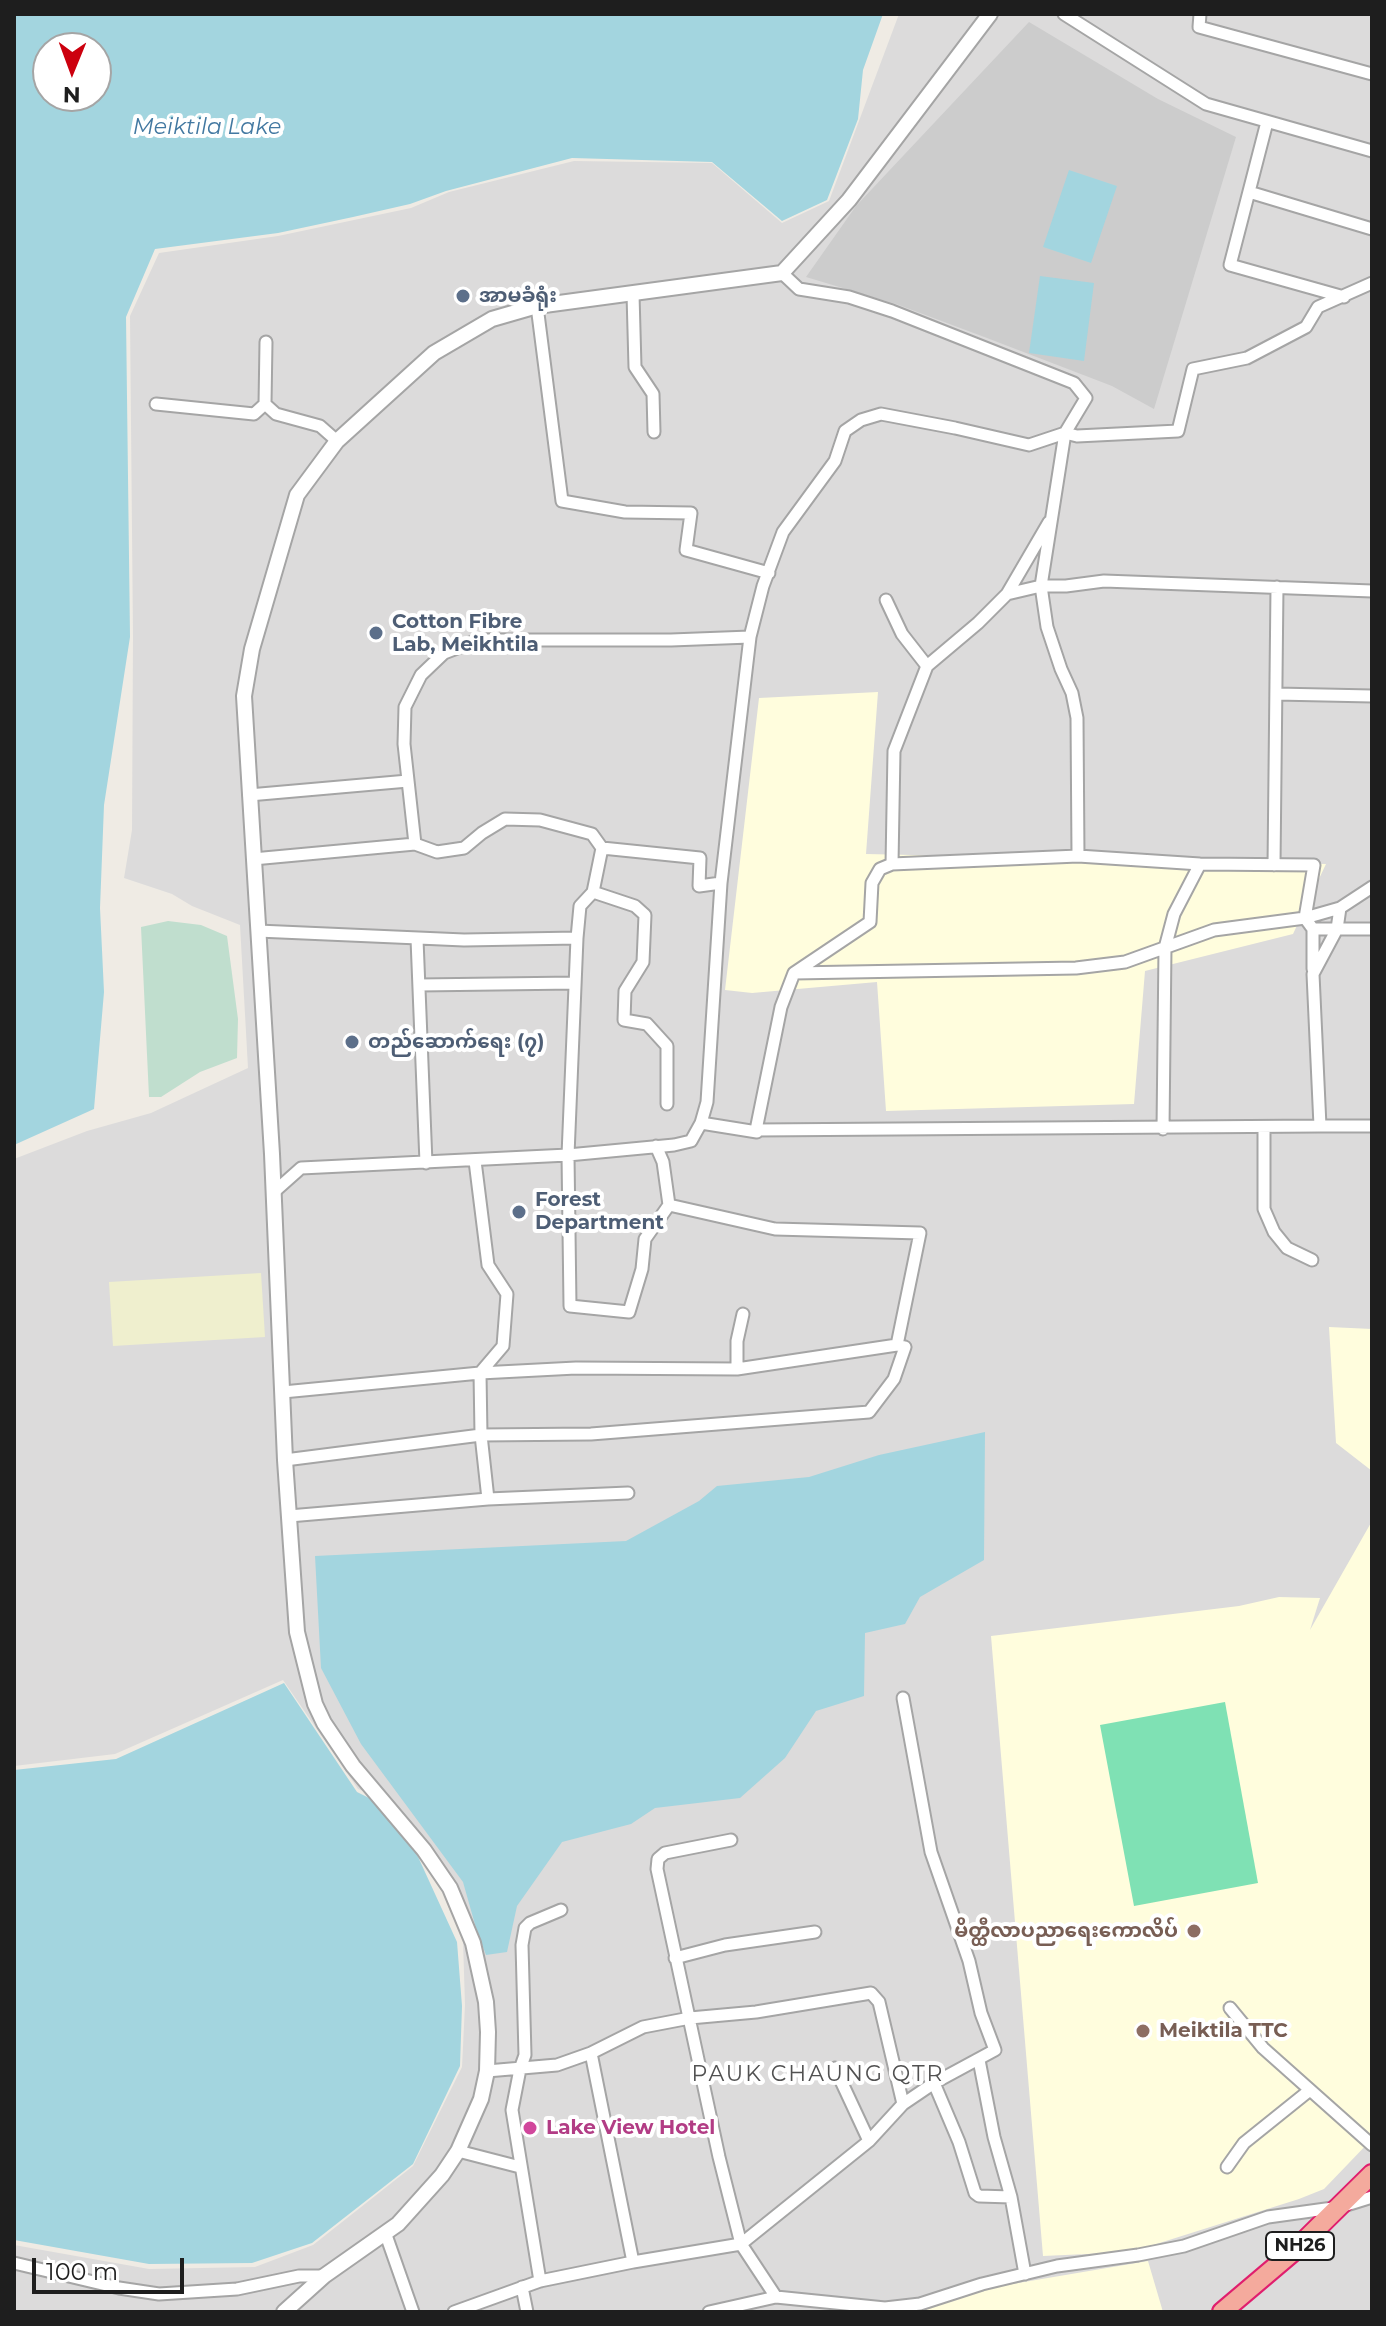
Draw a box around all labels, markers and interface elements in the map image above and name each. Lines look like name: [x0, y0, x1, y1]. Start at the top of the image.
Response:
north arrow: [32, 32, 112, 112]
text: N: [62, 81, 81, 108]
water label: Meiktila Lake: [133, 115, 281, 141]
place label: အာမခံရုံး: [479, 284, 557, 308]
marker: အာမခံရုံး: [454, 287, 472, 305]
place label: Cotton Fibre Lab, Meikhtila: [392, 610, 539, 657]
marker: Cotton Fibre Lab, Meikhtila: [367, 624, 385, 642]
place label: တည်ဆောက်ရေး (၇): [368, 1030, 544, 1054]
marker: တည်ဆောက်ရေး (၇): [343, 1033, 361, 1051]
place label: Forest Department: [535, 1188, 664, 1235]
marker: Forest Department: [510, 1203, 528, 1221]
place label: မိတ္ထီလာပညာရေးကောလိပ်: [954, 1919, 1178, 1943]
marker: မိတ္ထီလာပညာရေးကောလိပ်: [1185, 1922, 1203, 1940]
place label: Meiktila TTC: [1159, 2019, 1288, 2043]
marker: Meiktila TTC: [1134, 2022, 1152, 2040]
district label: PAUK CHAUNG QTR: [692, 2062, 944, 2088]
place label: Lake View Hotel: [546, 2116, 715, 2140]
marker: Lake View Hotel: [521, 2119, 539, 2137]
road number: NH26: [1266, 2232, 1334, 2260]
scale bar: [36, 2242, 188, 2292]
text: 100 m: [46, 2257, 118, 2286]

